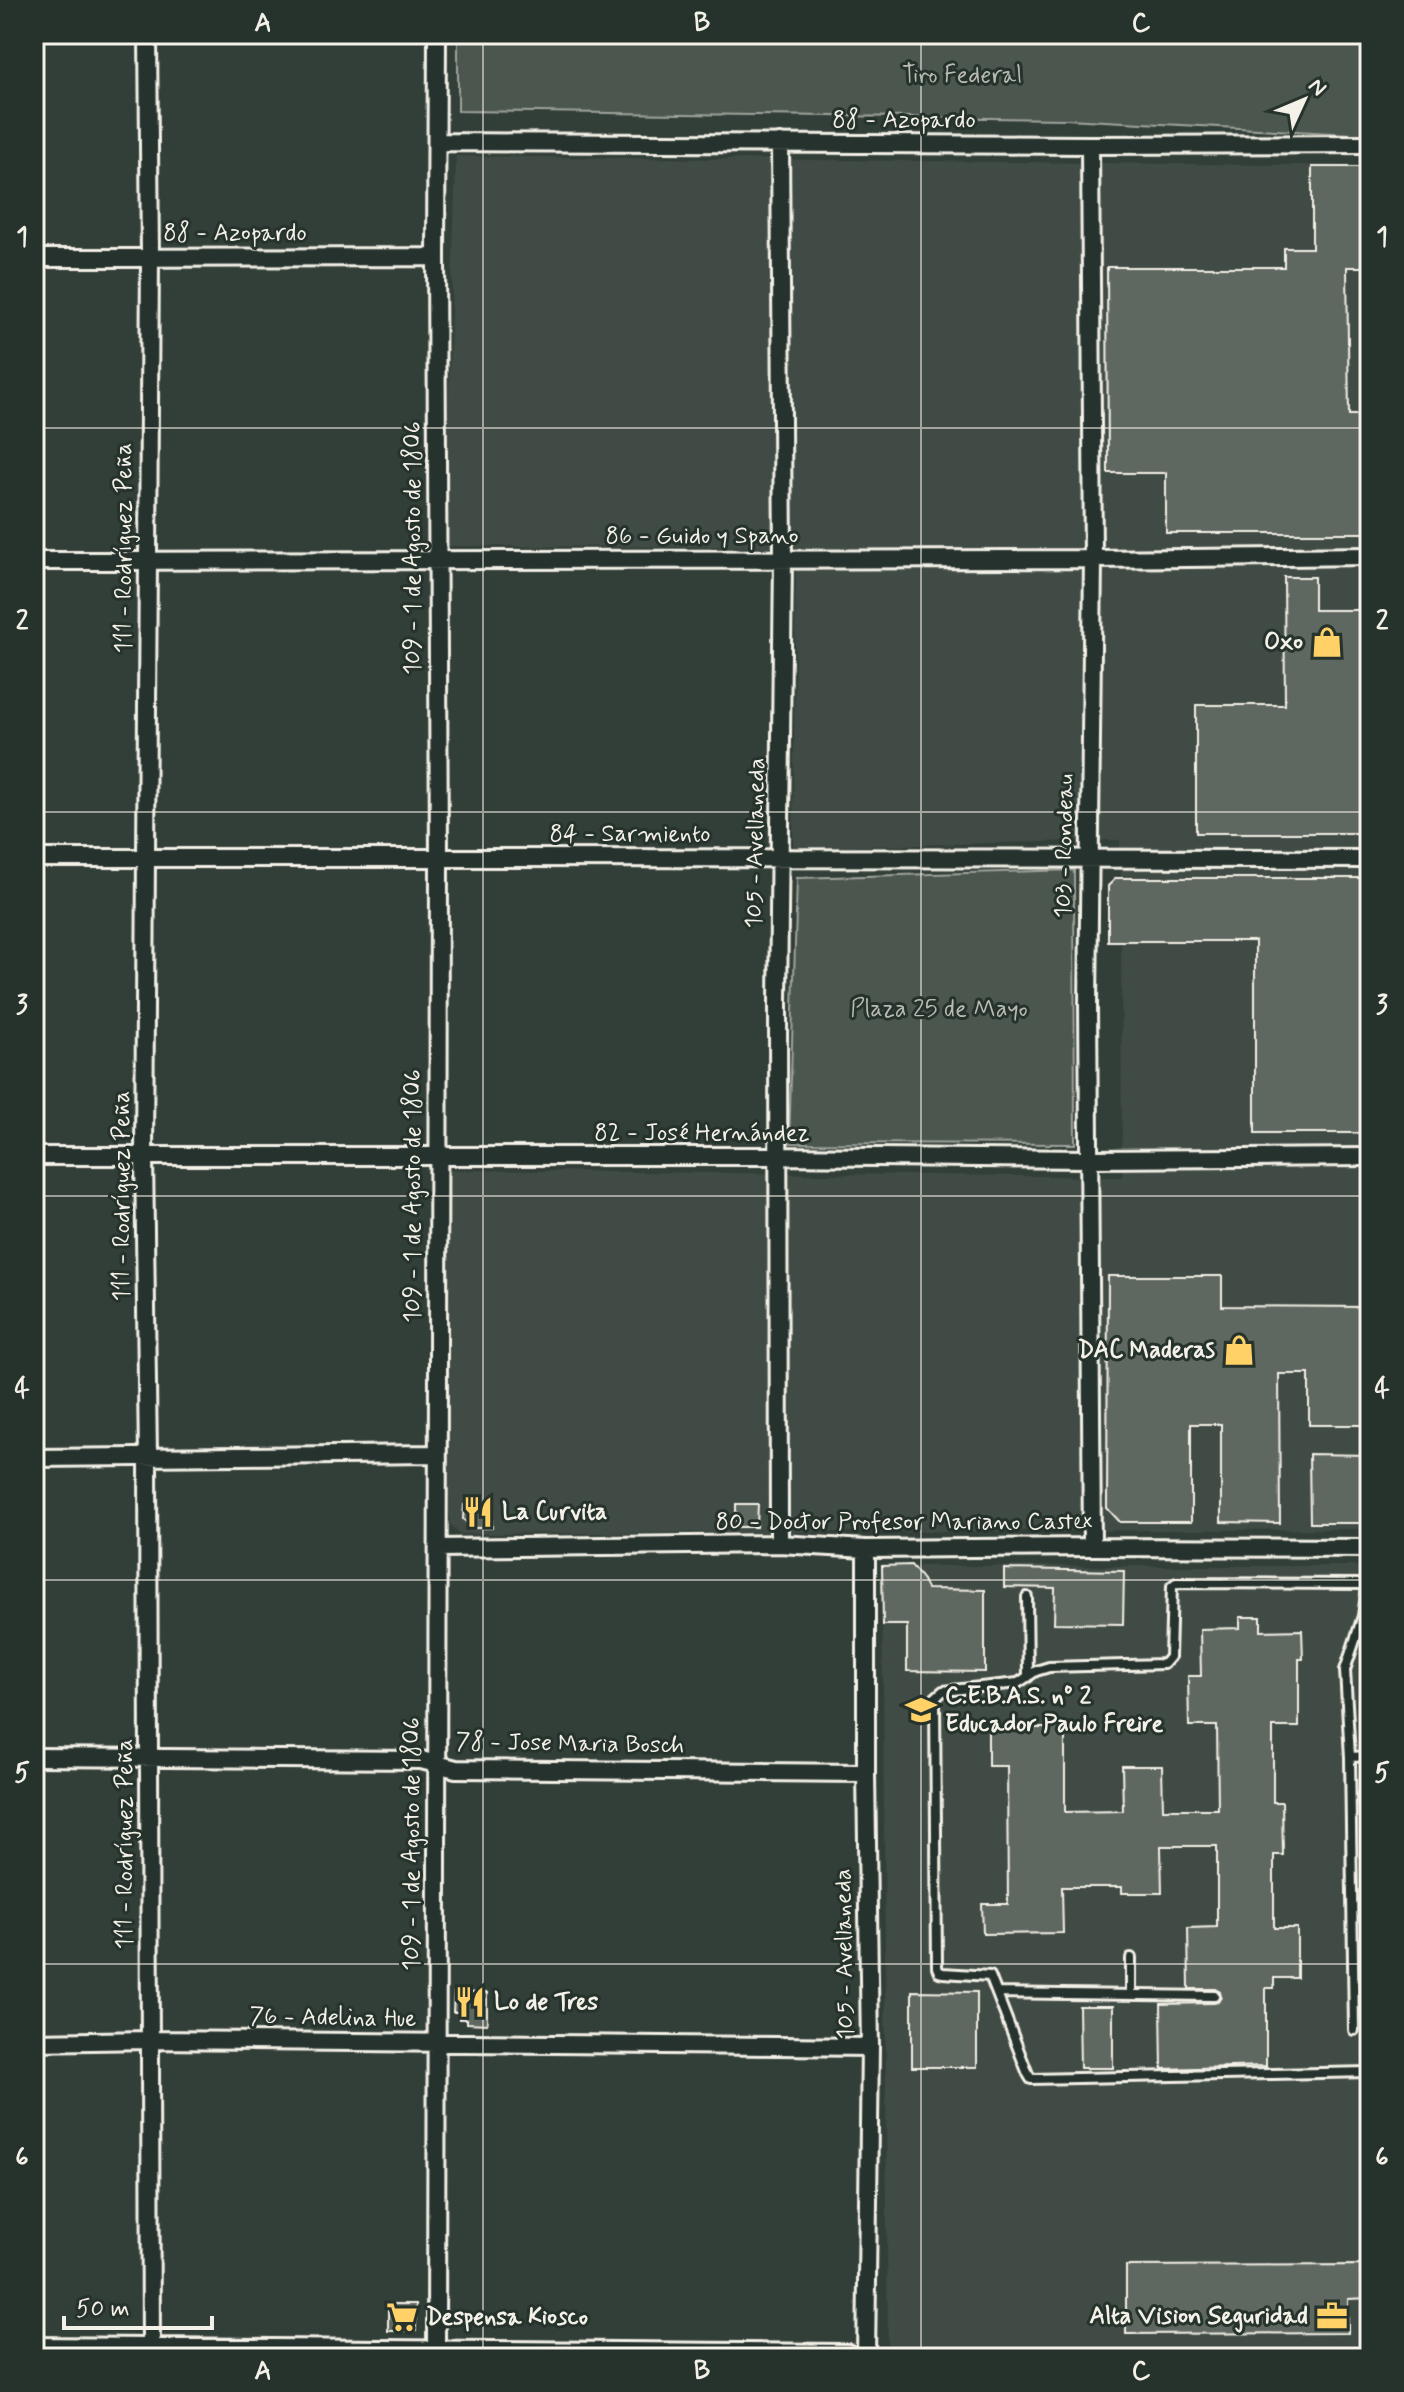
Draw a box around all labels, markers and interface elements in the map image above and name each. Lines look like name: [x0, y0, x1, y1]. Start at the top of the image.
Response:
text: A: [254, 7, 272, 41]
text: B: [694, 7, 710, 41]
text: C: [1132, 7, 1151, 41]
park label: Tiro Federal: [902, 60, 1022, 91]
north arrow: [1264, 60, 1344, 140]
text: N: [1302, 72, 1332, 102]
street label: 88 - Azopardo: [832, 105, 976, 136]
street label: 88 - Azopardo: [163, 218, 307, 249]
text: 1: [16, 221, 28, 255]
text: 1: [1376, 221, 1388, 255]
street label: 109 - 1 de Agosto de 1806: [398, 421, 429, 675]
street label: 111 - Rodríguez Peña: [109, 443, 140, 653]
street label: 86 - Guido y Spano: [606, 521, 798, 552]
text: 2: [16, 605, 29, 639]
text: 2: [1376, 605, 1389, 639]
shop icon: Oxo: [1310, 625, 1344, 659]
place label: Oxo: [1264, 627, 1303, 658]
street label: 105 - Avellaneda: [739, 757, 773, 929]
street label: 103 - Rondeau: [1048, 773, 1082, 918]
street label: 84 - Sarmiento: [550, 819, 710, 850]
text: 3: [16, 989, 28, 1023]
text: 3: [1376, 989, 1388, 1023]
park label: Plaza 25 de Mayo: [850, 994, 1028, 1025]
street label: 109 - 1 de Agosto de 1806: [398, 1069, 429, 1323]
street label: 111 - Rodríguez Peña: [107, 1091, 138, 1301]
street label: 82 - José Hernández: [594, 1118, 810, 1149]
shop icon: DAC Maderas: [1222, 1333, 1256, 1367]
place label: DAC Maderas: [1078, 1335, 1216, 1366]
text: 4: [14, 1373, 30, 1407]
text: 4: [1374, 1373, 1390, 1407]
restaurant icon: La Curvita: [461, 1495, 495, 1529]
place label: La Curvita: [502, 1497, 607, 1528]
street label: 80 - Doctor Profesor Mariano Castex: [716, 1507, 1092, 1538]
place label: C.E.B.A.S. nº 2 Educador Paulo Freire: [945, 1681, 1164, 1740]
school or university icon: C.E.B.A.S. nº 2 Educador Paulo Freire: [904, 1693, 938, 1727]
street label: 109 - 1 de Agosto de 1806: [397, 1717, 428, 1971]
street label: 78 - Jose Maria Bosch: [456, 1727, 684, 1761]
street label: 111 - Rodríguez Peña: [110, 1739, 141, 1949]
text: 5: [14, 1757, 30, 1791]
text: 5: [1374, 1757, 1390, 1791]
street label: 105 - Avellaneda: [828, 1868, 862, 2040]
restaurant icon: Lo de Tres: [453, 1985, 487, 2019]
place label: Lo de Tres: [494, 1987, 599, 2018]
street label: 76 - Adelina Hue: [249, 2001, 417, 2035]
text: 6: [15, 2141, 29, 2175]
text: 6: [1375, 2141, 1389, 2175]
scale bar: [64, 2280, 212, 2330]
text: 50 m: [76, 2294, 130, 2325]
office icon: Alta Vision Seguridad: [1315, 2299, 1349, 2333]
supermarket icon: Despensa Kiosco: [385, 2300, 419, 2334]
place label: Alta Vision Seguridad: [1089, 2301, 1308, 2333]
place label: Despensa Kiosco: [426, 2302, 588, 2333]
text: A: [254, 2355, 272, 2389]
text: B: [694, 2355, 710, 2389]
text: C: [1132, 2355, 1151, 2389]

